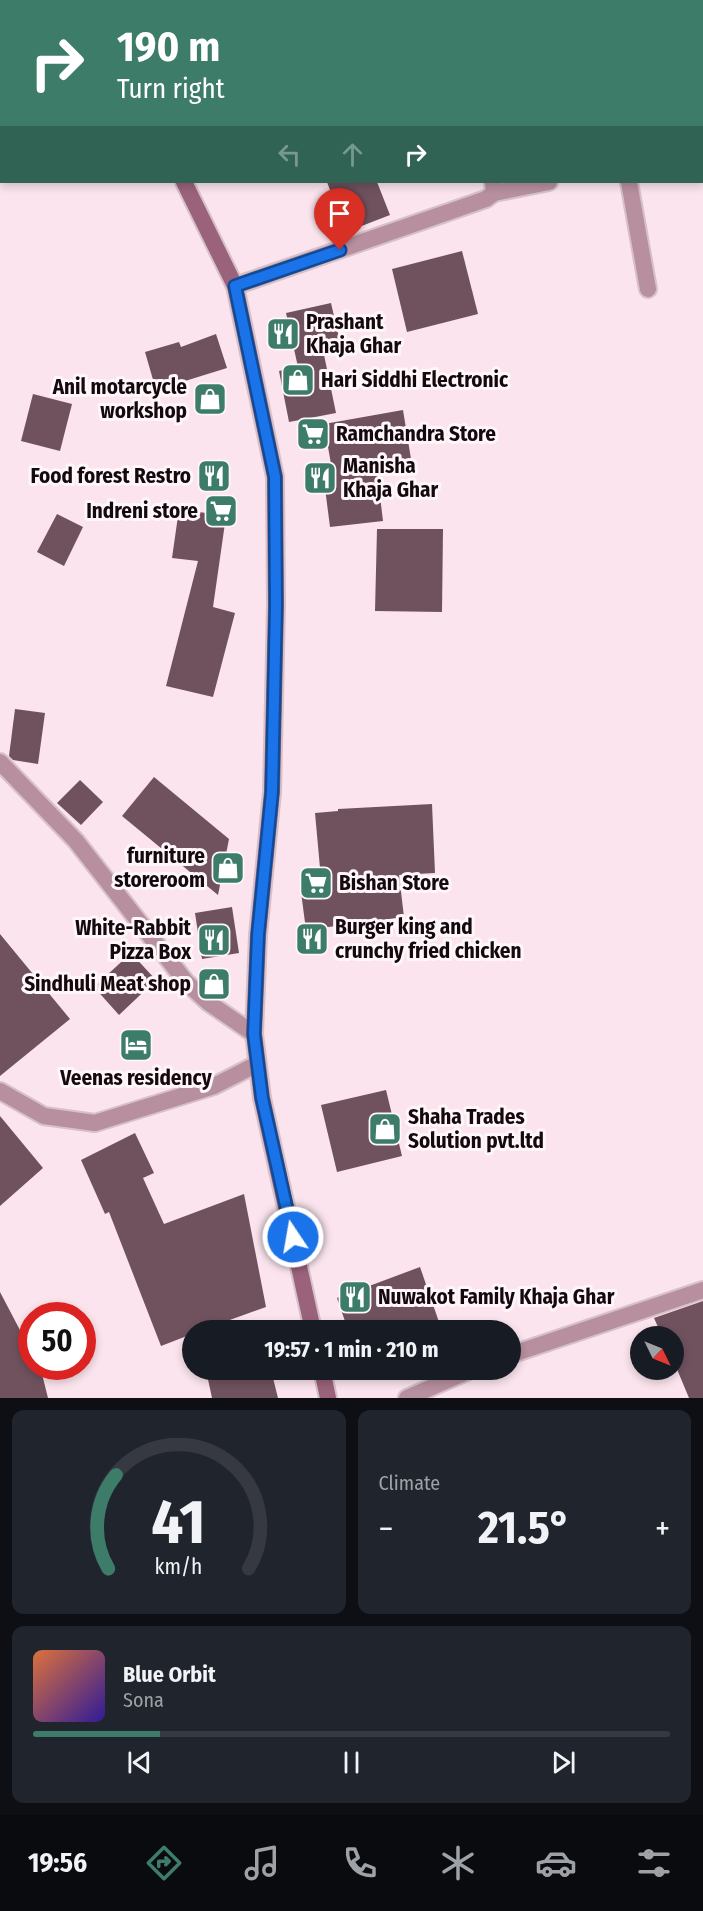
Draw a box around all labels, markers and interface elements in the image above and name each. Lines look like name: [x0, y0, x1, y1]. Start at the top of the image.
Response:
text: 190 m: [117, 22, 220, 72]
icon: right: [18, 24, 96, 102]
text: Turn right: [117, 73, 225, 105]
icon: left: [273, 138, 306, 171]
icon: ahead: [336, 138, 369, 171]
icon: right: [399, 138, 432, 171]
pin: [314, 188, 365, 250]
icon: arrive: [323, 197, 356, 230]
place label: Prashant Khaja Ghar: [306, 309, 402, 359]
restaurant icon: Prashant Khaja Ghar: [265, 316, 301, 352]
shop icon: Hari Siddhi Electronic: [280, 362, 316, 398]
place label: Hari Siddhi Electronic: [321, 367, 509, 393]
place label: Anil motarcycle workshop: [52, 374, 187, 424]
shop icon: Anil motarcycle workshop: [192, 381, 228, 417]
supermarket icon: Ramchandra Store: [295, 416, 331, 452]
place label: Ramchandra Store: [336, 421, 496, 447]
place label: Manisha Khaja Ghar: [343, 453, 439, 503]
restaurant icon: Food forest Restro: [196, 458, 232, 494]
restaurant icon: Manisha Khaja Ghar: [302, 460, 338, 496]
place label: Food forest Restro: [31, 463, 191, 489]
supermarket icon: Indreni store: [203, 493, 239, 529]
place label: Indreni store: [86, 498, 198, 524]
place label: furniture storeroom: [114, 843, 205, 893]
shop icon: furniture storeroom: [210, 850, 246, 886]
supermarket icon: Bishan Store: [298, 865, 334, 901]
place label: Bishan Store: [339, 870, 449, 896]
place label: Burger king and crunchy fried chicken: [335, 914, 521, 964]
place label: White-Rabbit Pizza Box: [75, 915, 192, 965]
restaurant icon: Burger king and crunchy fried chicken: [294, 921, 330, 957]
restaurant icon: White-Rabbit Pizza Box: [196, 922, 232, 958]
shop icon: Sindhuli Meat shop: [196, 966, 232, 1002]
place label: Sindhuli Meat shop: [24, 971, 191, 997]
hotel icon: Veenas residency: [118, 1027, 154, 1063]
place label: Veenas residency: [59, 1065, 213, 1091]
place label: Shaha Trades Solution pvt.ltd: [408, 1104, 544, 1154]
shop icon: Shaha Trades Solution pvt.ltd: [367, 1111, 403, 1147]
position arrow: [261, 1205, 325, 1269]
restaurant icon: Nuwakot Family Khaja Ghar: [337, 1279, 373, 1315]
place label: Nuwakot Family Khaja Ghar: [378, 1284, 615, 1310]
speed limit sign: 50: [18, 1302, 96, 1380]
north arrow: [630, 1326, 684, 1380]
map controls: [630, 1326, 684, 1380]
text: 19:57 · 1 min · 210 m: [264, 1336, 439, 1363]
text: Climate: [379, 1471, 440, 1495]
text: 41: [152, 1485, 206, 1560]
text: 21.5°: [478, 1501, 570, 1555]
text: −: [379, 1509, 393, 1549]
text: +: [655, 1509, 670, 1549]
text: km/h: [155, 1554, 203, 1580]
text: Blue Orbit: [123, 1661, 216, 1688]
text: Sona: [123, 1688, 164, 1712]
icon: previous: [123, 1746, 156, 1779]
icon: pause: [335, 1746, 368, 1779]
icon: next: [547, 1746, 580, 1779]
icon: directions: [143, 1842, 185, 1884]
icon: music: [241, 1842, 283, 1884]
icon: phone: [339, 1842, 381, 1884]
icon: climate: [437, 1842, 479, 1884]
icon: car: [535, 1842, 577, 1884]
icon: filters: [633, 1842, 675, 1884]
text: 19:56: [28, 1847, 87, 1879]

